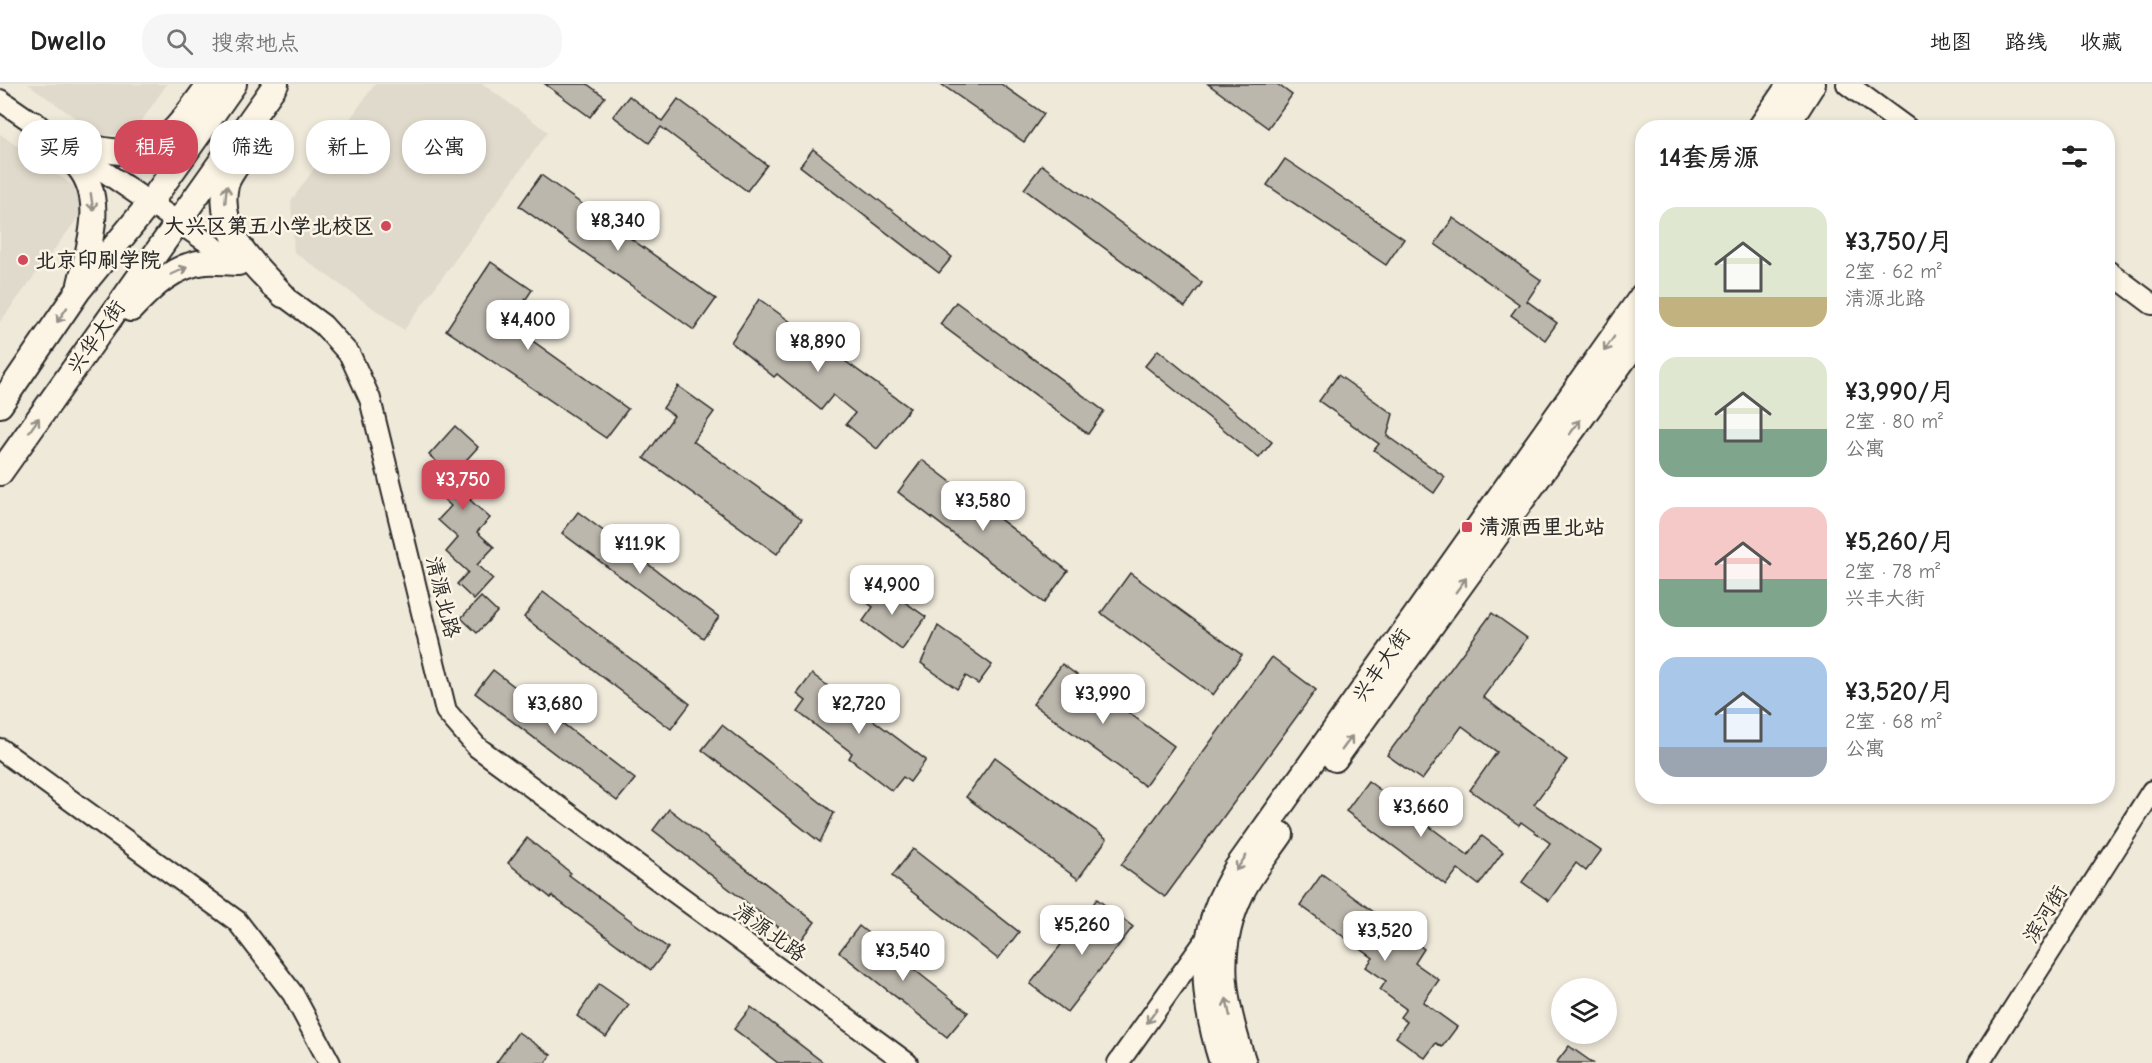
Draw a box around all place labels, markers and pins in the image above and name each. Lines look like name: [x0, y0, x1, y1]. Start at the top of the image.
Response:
pin: ¥8,340: [569, 201, 667, 252]
place label: 大兴区第五小学北校区: [164, 214, 374, 238]
marker: 大兴区第五小学北校区: [379, 219, 393, 233]
place label: 北京印刷学院: [35, 248, 161, 272]
marker: 北京印刷学院: [16, 253, 30, 267]
pin: ¥4,400: [479, 300, 577, 351]
pin: ¥8,890: [769, 322, 867, 373]
pin: ¥3,750: [414, 460, 512, 511]
pin: ¥3,580: [934, 481, 1032, 532]
place label: 清源西里北站: [1479, 515, 1605, 539]
marker: 清源西里北站: [1460, 520, 1474, 534]
pin: ¥11.9K: [591, 524, 689, 575]
pin: ¥4,900: [843, 565, 941, 616]
pin: ¥3,990: [1054, 674, 1152, 725]
pin: ¥3,680: [506, 684, 604, 735]
pin: ¥2,720: [810, 684, 908, 735]
pin: ¥3,660: [1372, 787, 1470, 838]
pin: ¥5,260: [1033, 905, 1131, 956]
pin: ¥3,520: [1336, 911, 1434, 962]
pin: ¥3,540: [854, 931, 952, 982]

